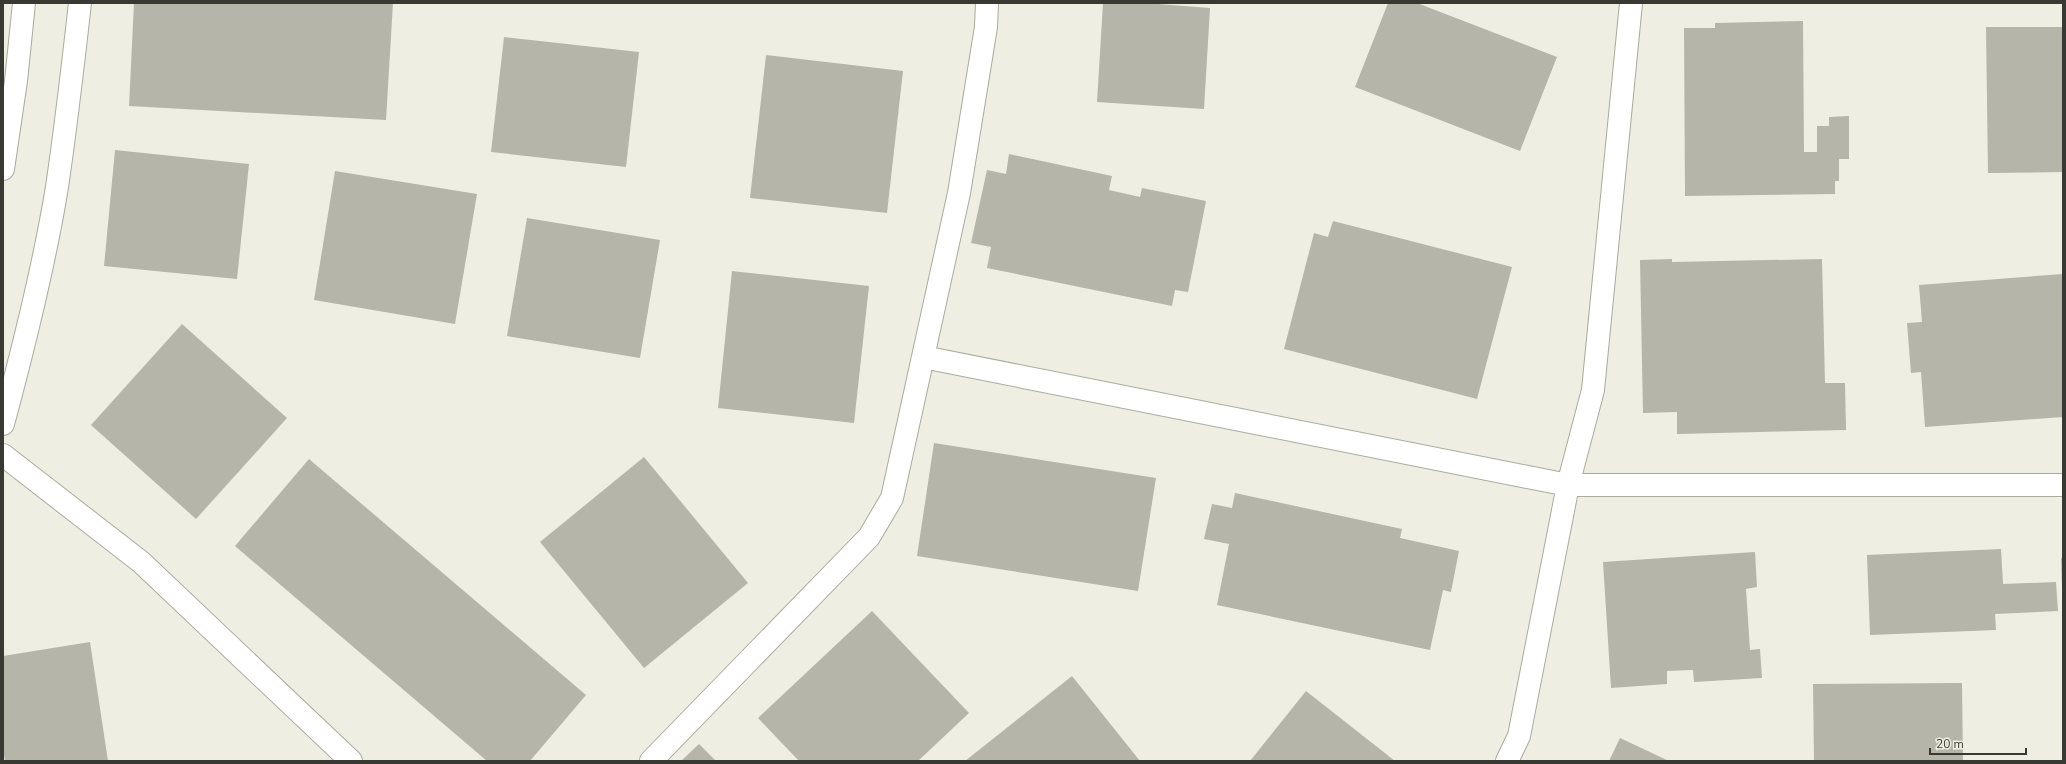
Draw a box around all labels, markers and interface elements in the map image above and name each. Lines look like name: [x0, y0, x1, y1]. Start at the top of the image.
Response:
scale bar: [1930, 730, 2026, 756]
text: 20 m: [1936, 736, 1964, 752]

